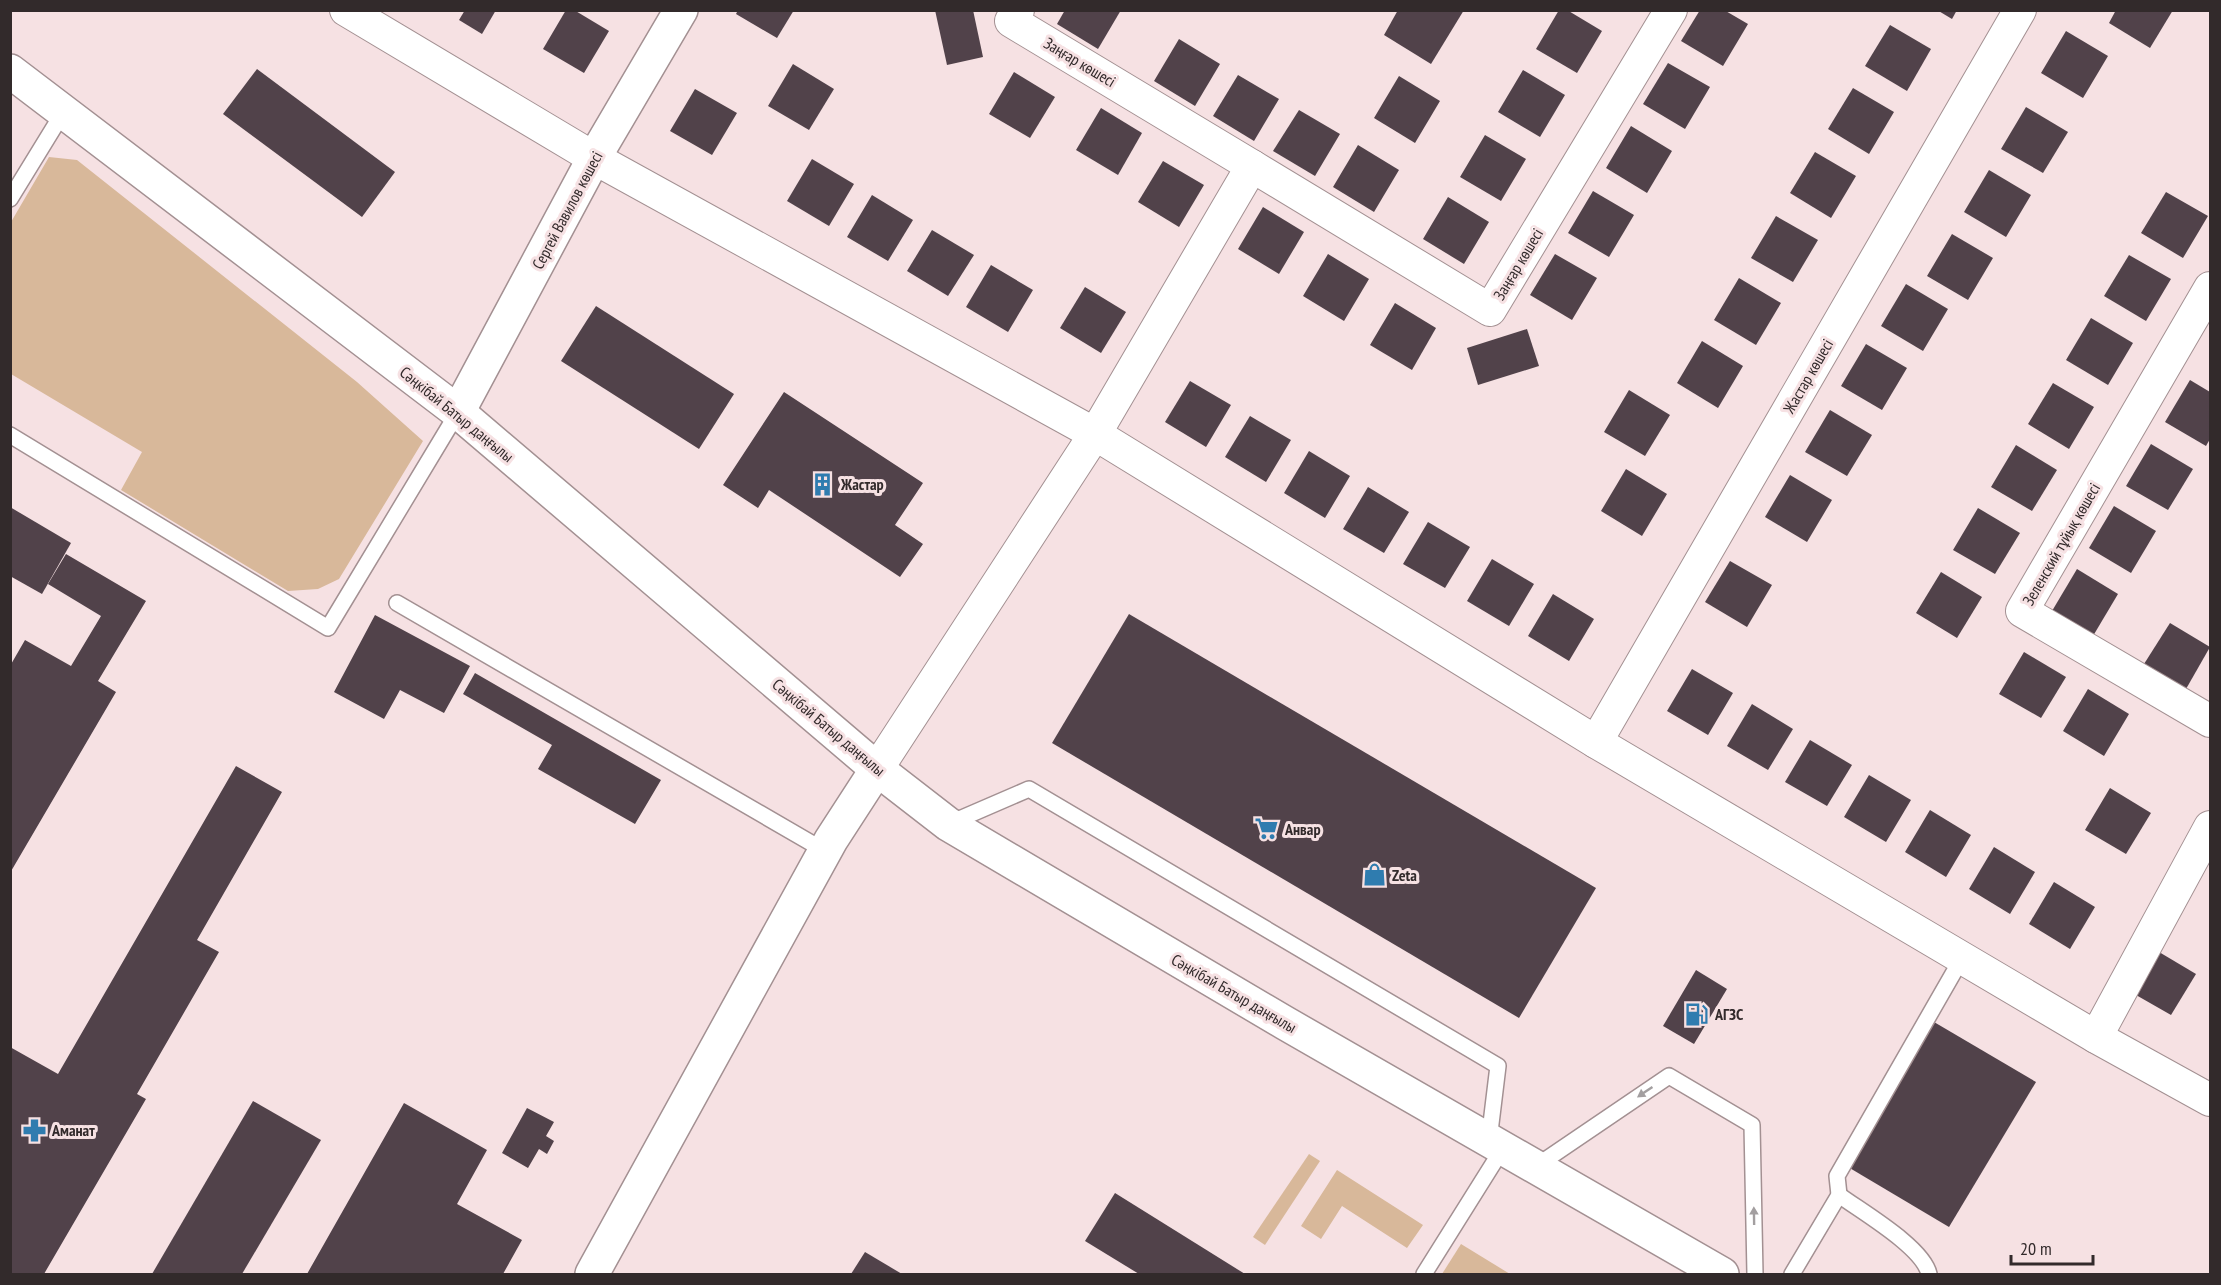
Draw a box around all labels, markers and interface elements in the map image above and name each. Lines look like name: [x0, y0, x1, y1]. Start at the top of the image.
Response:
street label: Заңғар көшесі: [1040, 33, 1120, 91]
street label: Сергей Вавилов көшесі: [527, 148, 607, 272]
street label: Заңғар көшесі: [1489, 224, 1547, 304]
street label: Жастар көшесі: [1778, 335, 1837, 418]
street label: Сәңкібай Батыр даңғылы: [396, 362, 518, 466]
building icon: Жастар: [810, 471, 836, 497]
place label: Жастар: [840, 474, 884, 494]
street label: Зеленский тұйық көшесі: [2018, 479, 2104, 609]
street label: Сәңкібай Батыр даңғылы: [769, 674, 889, 780]
supermarket icon: Анвар: [1254, 816, 1280, 842]
place label: Анвар: [1284, 819, 1321, 839]
shop icon: Zeta: [1361, 862, 1387, 888]
place label: Zeta: [1392, 865, 1417, 885]
street label: Сәңкібай Батыр даңғылы: [1168, 949, 1300, 1037]
fuel station icon: АГЗС: [1684, 1001, 1710, 1027]
place label: АГЗС: [1714, 1004, 1744, 1024]
one-way arrow: [1637, 1087, 1654, 1098]
pharmacy icon: Аманат: [21, 1117, 47, 1143]
place label: Аманат: [51, 1120, 95, 1140]
one-way arrow: [1749, 1207, 1759, 1226]
scale bar: [2011, 1228, 2094, 1266]
text: 20 m: [2020, 1237, 2052, 1260]

